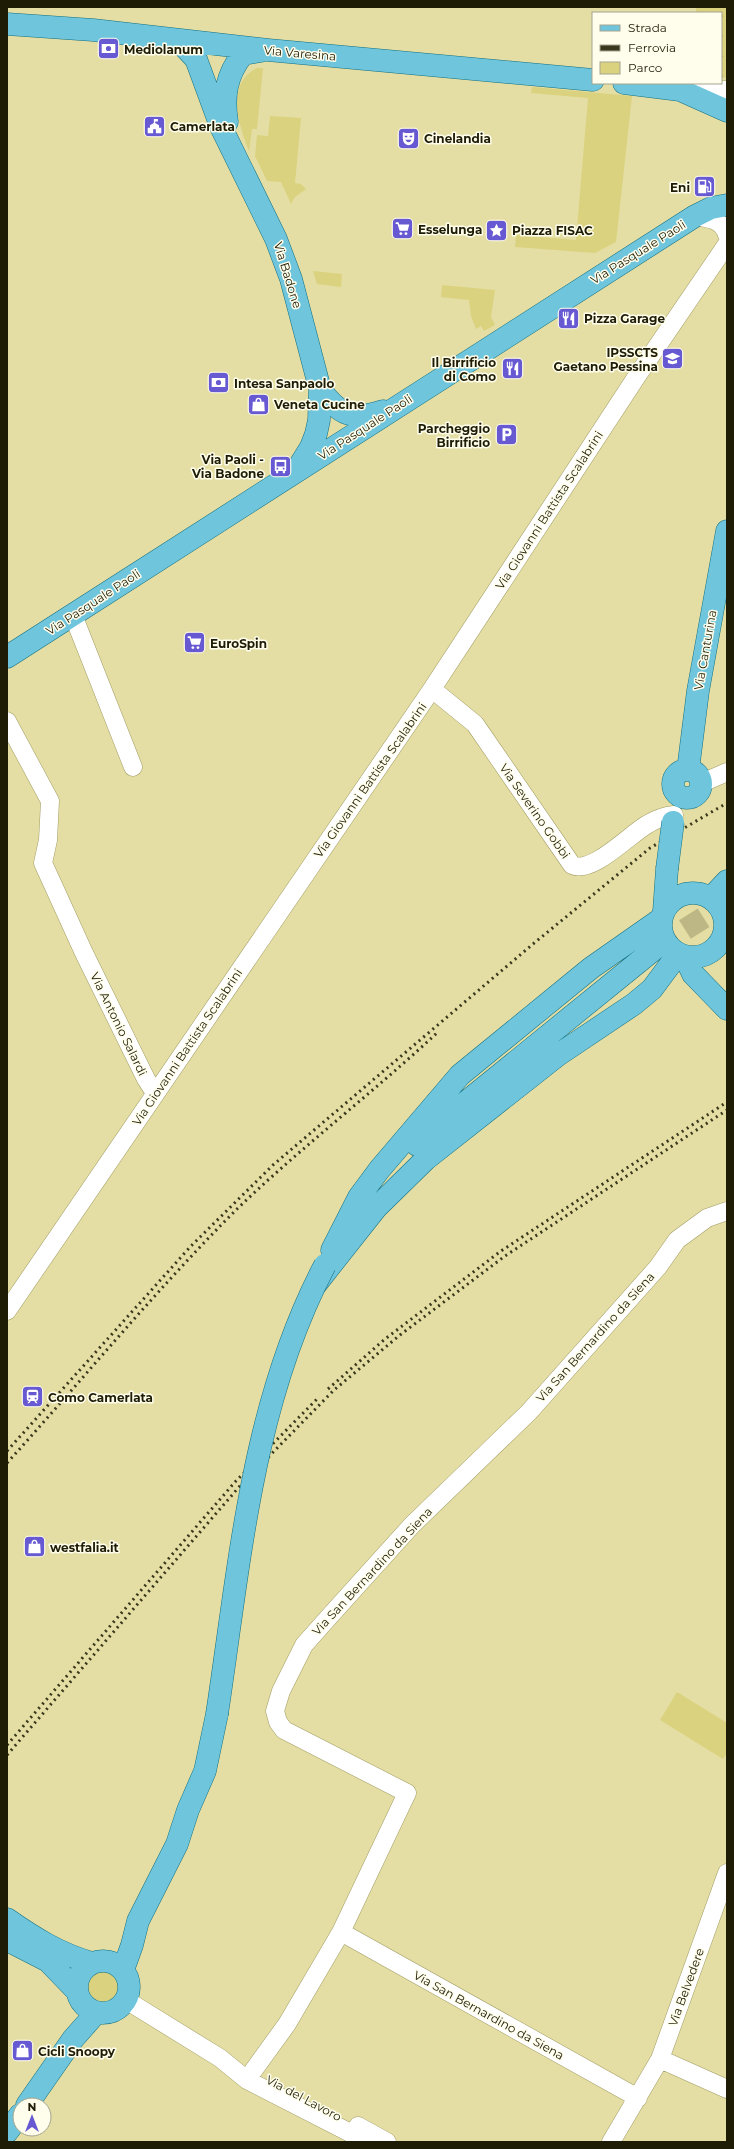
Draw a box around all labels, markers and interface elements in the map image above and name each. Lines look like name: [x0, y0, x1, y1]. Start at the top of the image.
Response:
legend: [592, 12, 722, 84]
text: Strada: [628, 20, 667, 35]
bank icon: Mediolanum: [96, 36, 122, 62]
text: Ferrovia: [628, 40, 676, 55]
place label: Mediolanum: [124, 42, 203, 57]
street label: Via Varesina: [263, 42, 337, 64]
text: Parco: [628, 60, 662, 75]
public building icon: Camerlata: [141, 113, 167, 139]
place label: Camerlata: [170, 119, 235, 134]
theatre icon: Cinelandia: [396, 125, 422, 151]
place label: Cinelandia: [424, 131, 491, 146]
fuel station icon: Eni: [692, 174, 718, 200]
place label: Eni: [670, 180, 690, 195]
supermarket icon: Esselunga: [389, 216, 415, 242]
place icon: Piazza FISAC: [484, 217, 510, 243]
street label: Via Pasquale Paoli: [588, 217, 688, 287]
place label: Esselunga: [418, 222, 482, 237]
place label: Piazza FISAC: [512, 223, 593, 238]
street label: Via Badone: [271, 240, 305, 310]
restaurant icon: Pizza Garage: [555, 305, 581, 331]
place label: Pizza Garage: [584, 311, 665, 326]
place label: IPSSCTS Gaetano Pessina: [553, 345, 658, 374]
school or university icon: IPSSCTS Gaetano Pessina: [660, 346, 686, 372]
place label: Il Birrificio di Como: [432, 355, 496, 384]
restaurant icon: Il Birrificio di Como: [499, 356, 525, 382]
bank icon: Intesa Sanpaolo: [206, 370, 232, 396]
place label: Intesa Sanpaolo: [234, 376, 334, 391]
shop icon: Veneta Cucine: [246, 391, 272, 417]
street label: Via Pasquale Paoli: [315, 391, 415, 463]
place label: Veneta Cucine: [273, 397, 365, 412]
place label: Parcheggio Birrificio: [418, 421, 490, 450]
parking icon: Parcheggio Birrificio: [493, 422, 519, 448]
street label: Via Giovanni Battista Scalabrini: [492, 428, 606, 592]
place label: Via Paoli - Via Badone: [191, 452, 264, 481]
bus stop icon: Via Paoli - Via Badone: [267, 453, 293, 479]
street label: Via Pasquale Paoli: [43, 566, 143, 638]
street label: Via Canturina: [691, 609, 719, 691]
supermarket icon: EuroSpin: [181, 630, 207, 656]
place label: EuroSpin: [210, 636, 267, 651]
street label: Via Giovanni Battista Scalabrini: [311, 700, 429, 860]
street label: Via Severino Gobbi: [497, 761, 573, 861]
street label: Via Giovanni Battista Scalabrini: [129, 966, 245, 1128]
street label: Via Antonio Salardi: [87, 970, 151, 1078]
street label: Via San Bernardino da Siena: [533, 1269, 657, 1405]
station icon: Como Camerlata: [19, 1384, 45, 1410]
place label: Como Camerlata: [48, 1390, 153, 1405]
street label: Via San Bernardino da Siena: [309, 1504, 435, 1638]
shop icon: westfalia.it: [21, 1534, 47, 1560]
place label: westfalia.it: [50, 1540, 120, 1555]
street label: Via Belvedere: [665, 1946, 707, 2028]
street label: Via San Bernardino da Siena: [411, 1967, 567, 2063]
shop icon: Cicli Snoopy: [10, 2038, 36, 2064]
place label: Cicli Snoopy: [38, 2044, 116, 2059]
street label: Via del Lavoro: [264, 2072, 344, 2124]
north arrow: [12, 2097, 52, 2137]
text: N: [28, 2100, 36, 2114]

